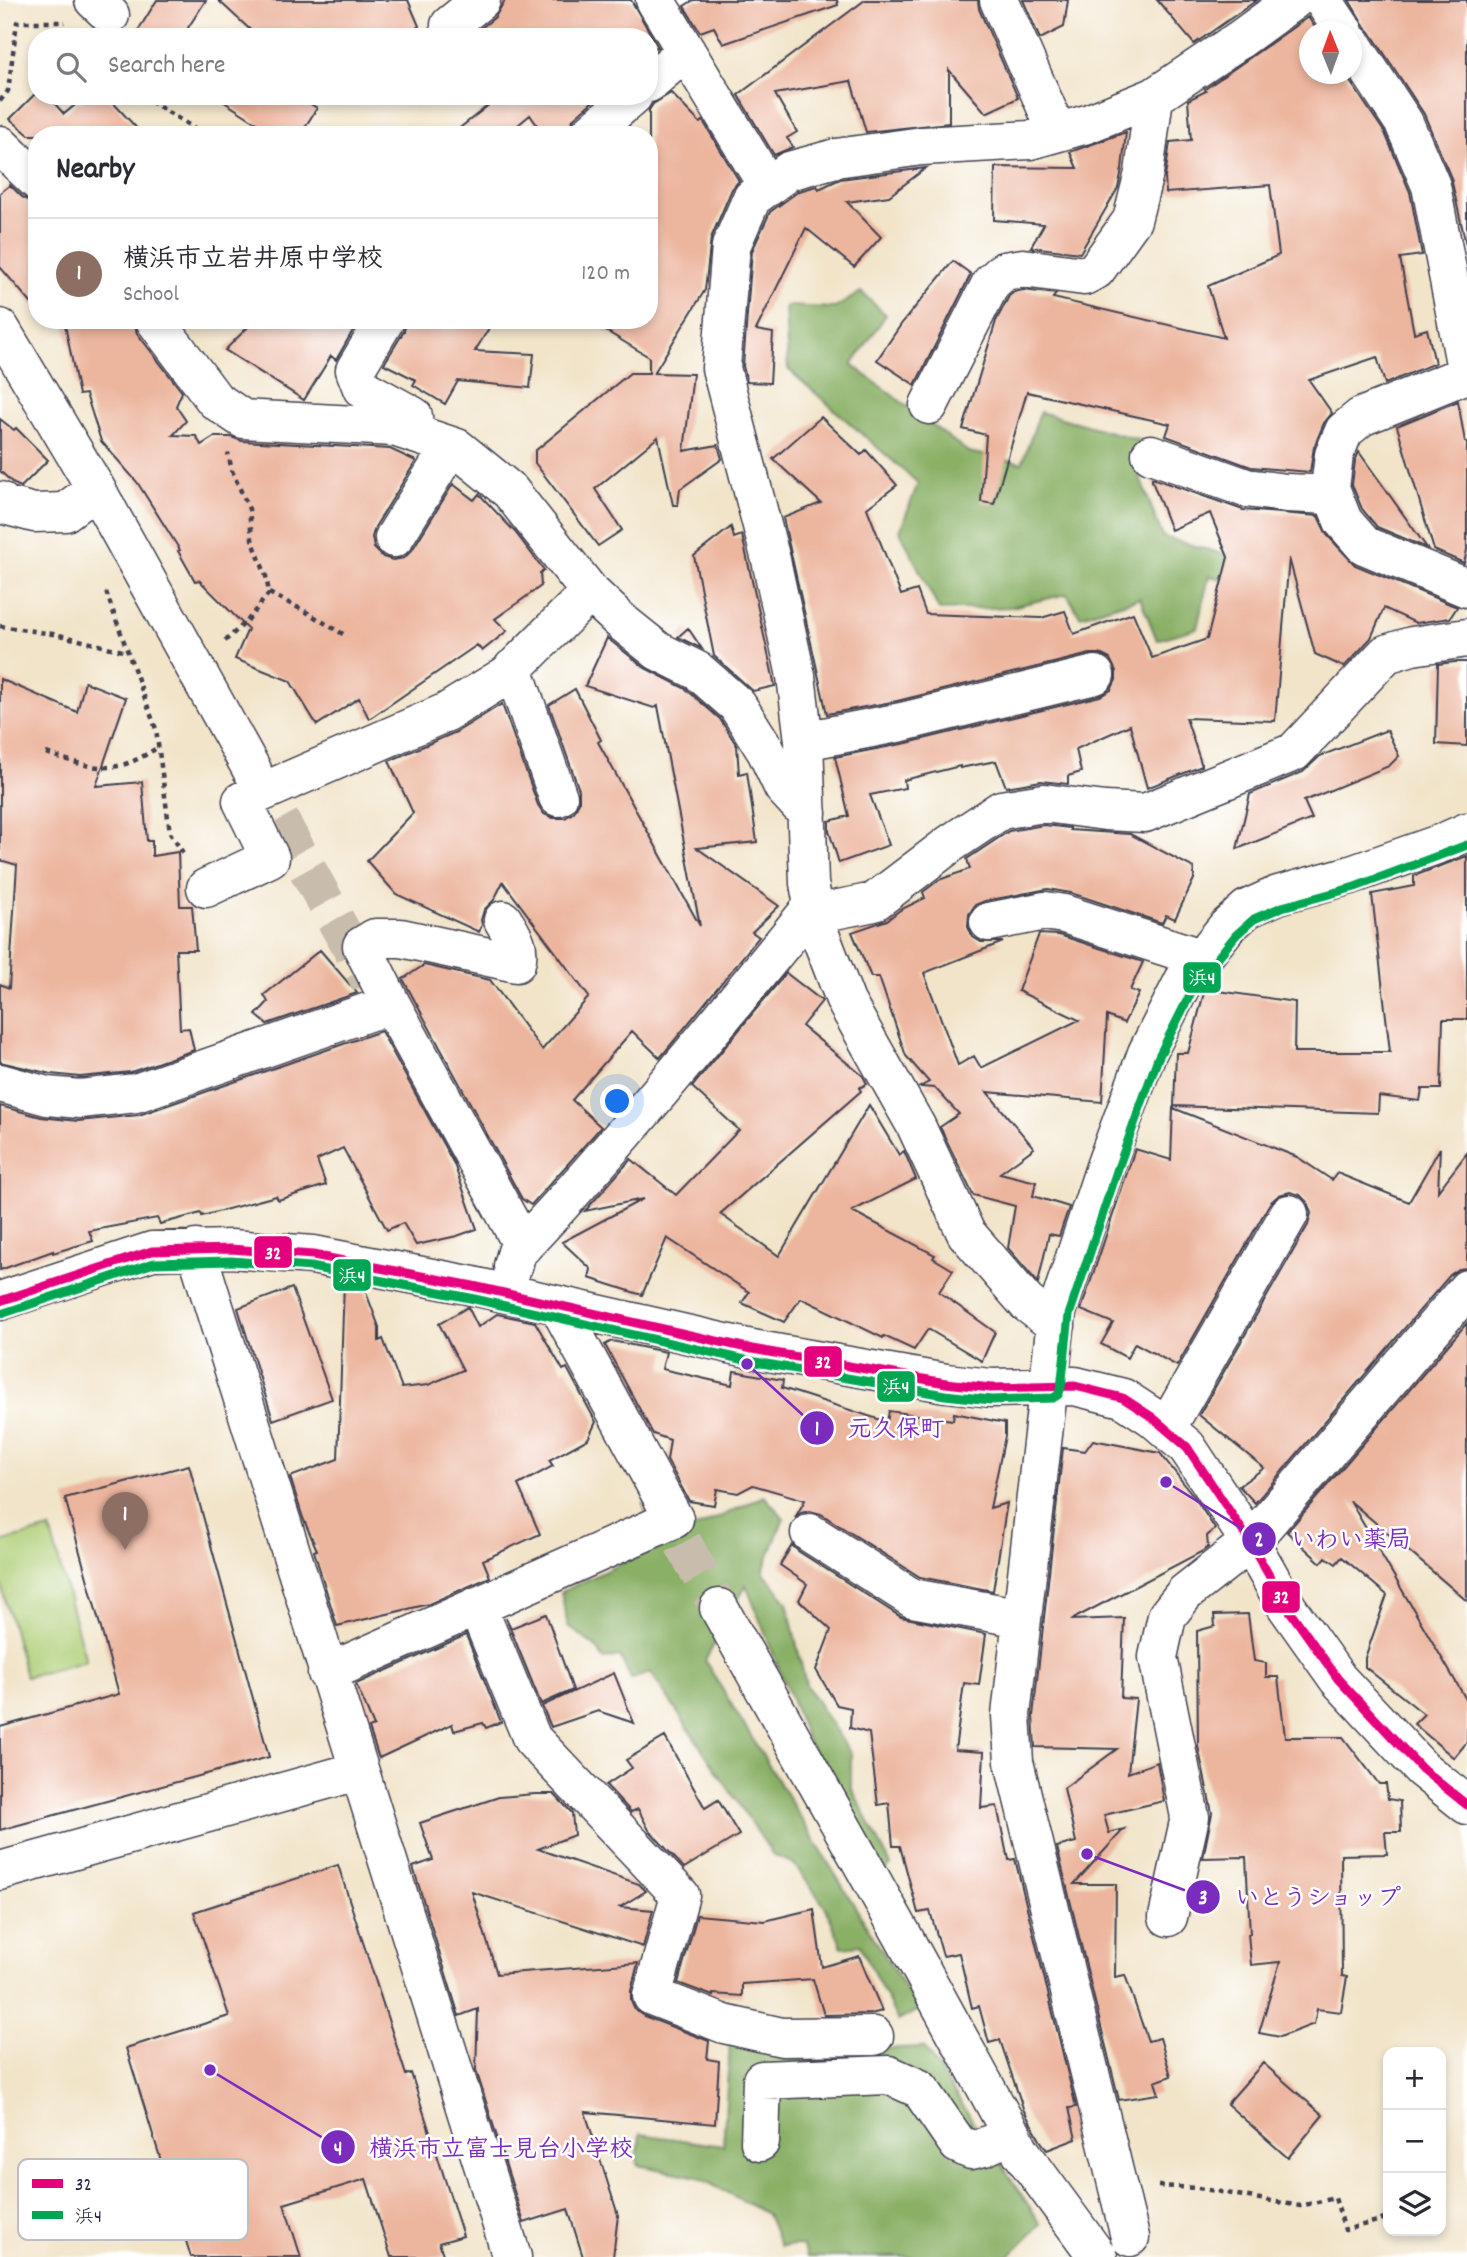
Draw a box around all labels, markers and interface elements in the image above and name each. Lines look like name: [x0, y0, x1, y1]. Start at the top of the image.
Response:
north arrow: [1299, 21, 1362, 84]
search box: [28, 28, 658, 105]
icon: search: [52, 48, 90, 86]
text: Search here: [108, 48, 226, 85]
text: Nearby: [56, 150, 134, 193]
text: 横浜市立岩井原中学校: [123, 242, 383, 279]
text: 1: [76, 258, 82, 291]
text: 120 m: [581, 258, 630, 291]
text: School: [123, 279, 179, 312]
line badge: 浜4: [1182, 961, 1222, 994]
text: 浜4: [1189, 967, 1215, 994]
your location: [600, 1084, 634, 1118]
line badge: 32: [253, 1235, 293, 1269]
text: 32: [265, 1242, 281, 1269]
line badge: 浜4: [332, 1258, 372, 1292]
text: 浜4: [339, 1265, 365, 1292]
line badge: 32: [803, 1345, 843, 1378]
text: 32: [815, 1351, 831, 1378]
line badge: 浜4: [876, 1370, 916, 1403]
text: 浜4: [883, 1376, 909, 1403]
callout: 元久保町: [799, 1405, 958, 1450]
text: 元久保町: [848, 1414, 944, 1448]
text: 1: [815, 1416, 819, 1446]
pin: 1: [102, 1492, 148, 1550]
callout: いわい薬局: [1242, 1516, 1425, 1561]
text: いわい薬局: [1291, 1525, 1411, 1559]
text: 2: [1254, 1527, 1264, 1557]
line badge: 32: [1261, 1580, 1301, 1614]
text: 32: [1273, 1586, 1289, 1613]
callout: いとうショップ: [1185, 1875, 1416, 1920]
text: いとうショップ: [1235, 1883, 1401, 1917]
text: 3: [1198, 1885, 1208, 1915]
map controls: [1383, 2047, 1446, 2236]
button: +: [1383, 2047, 1446, 2110]
button: −: [1383, 2110, 1446, 2173]
callout: 横浜市立富士見台小学校: [320, 2125, 647, 2170]
text: 横浜市立富士見台小学校: [369, 2134, 633, 2168]
text: 4: [334, 2136, 342, 2166]
legend: [18, 2159, 248, 2240]
text: 32: [75, 2173, 92, 2200]
button: layers: [1383, 2173, 1446, 2236]
text: 浜4: [75, 2205, 102, 2232]

